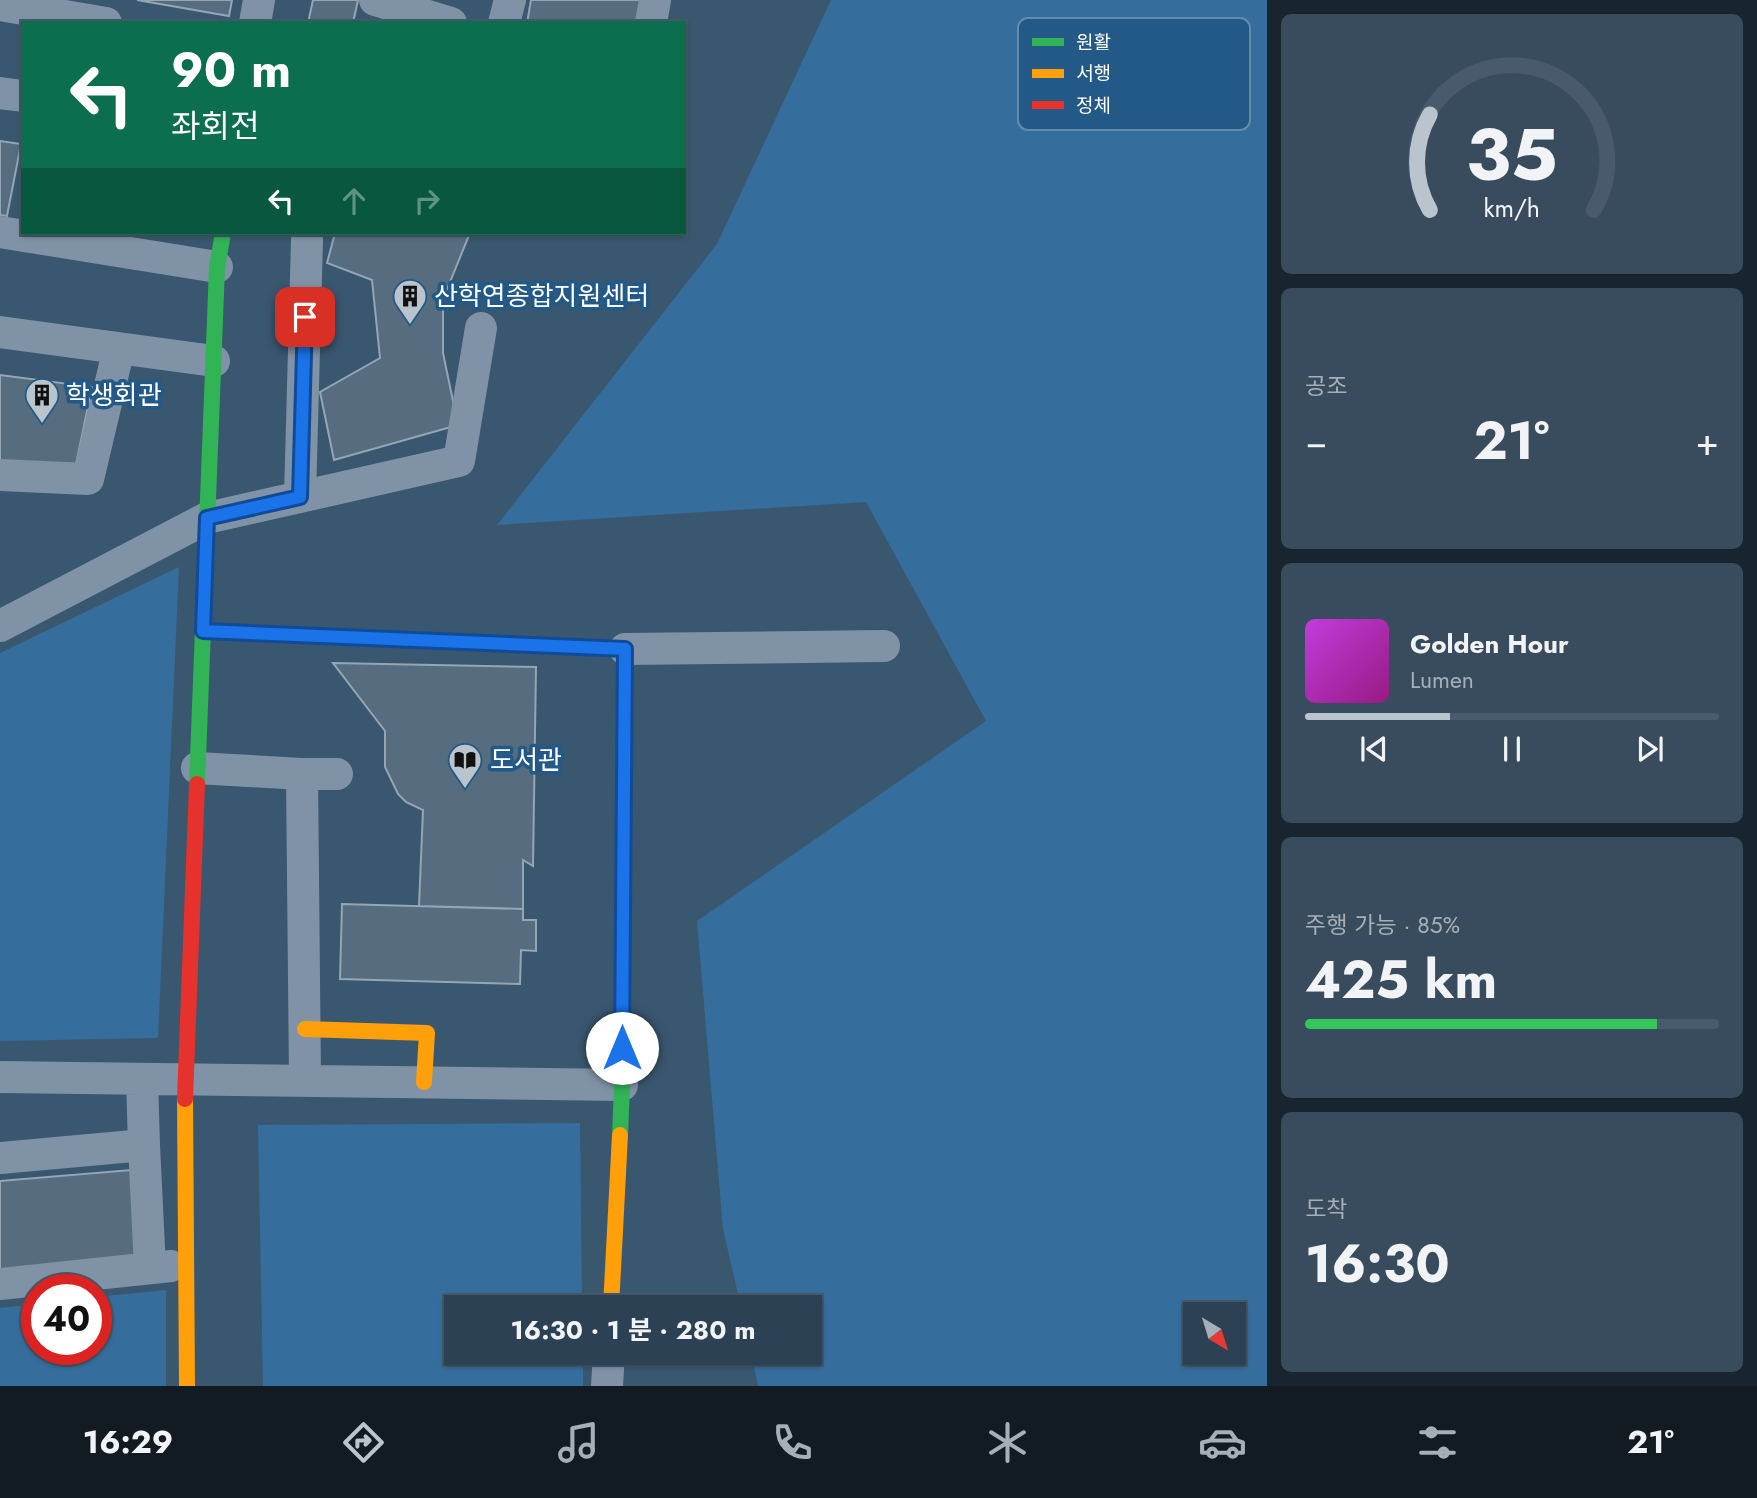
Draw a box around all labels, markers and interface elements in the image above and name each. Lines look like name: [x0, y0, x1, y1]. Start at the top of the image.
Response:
legend: [1018, 18, 1250, 130]
text: 원활: [1076, 29, 1111, 56]
text: 90 m: [171, 35, 291, 105]
icon: left: [56, 49, 147, 140]
text: 서행: [1076, 60, 1111, 87]
text: 정체: [1076, 92, 1111, 119]
text: 좌회전: [171, 103, 259, 149]
text: 35: [1466, 103, 1558, 208]
icon: left: [262, 182, 300, 220]
icon: ahead: [335, 182, 373, 220]
icon: right: [408, 182, 446, 220]
text: km/h: [1484, 190, 1540, 226]
building icon: 산학연종합지원센터: [391, 277, 429, 326]
place label: 산학연종합지원센터: [434, 277, 649, 315]
pin: [275, 287, 335, 347]
icon: arrive: [286, 298, 324, 336]
text: 공조: [1305, 369, 1347, 403]
building icon: 학생회관: [23, 376, 61, 425]
place label: 학생회관: [66, 376, 162, 414]
text: 21°: [1474, 403, 1550, 479]
text: −: [1305, 414, 1327, 469]
text: +: [1696, 414, 1719, 469]
text: Golden Hour: [1410, 625, 1569, 663]
text: Lumen: [1410, 663, 1474, 697]
icon: previous: [1355, 730, 1393, 768]
icon: pause: [1493, 730, 1531, 768]
icon: next: [1631, 730, 1669, 768]
library icon: 도서관: [446, 741, 484, 790]
place label: 도서관: [490, 741, 562, 779]
text: 주행 가능 · 85%: [1305, 908, 1460, 942]
text: 425 km: [1305, 942, 1497, 1018]
position arrow: [585, 1011, 659, 1085]
text: 도착: [1305, 1192, 1347, 1226]
text: 16:30: [1305, 1226, 1450, 1302]
speed limit sign: 40: [21, 1274, 112, 1365]
north arrow: [1183, 1302, 1246, 1365]
map controls: [1183, 1302, 1246, 1365]
text: 16:30 · 1 분 · 280 m: [511, 1311, 755, 1349]
icon: directions: [339, 1418, 388, 1467]
icon: music: [554, 1418, 603, 1467]
icon: phone: [768, 1418, 817, 1467]
icon: climate: [983, 1418, 1032, 1467]
icon: car: [1198, 1418, 1247, 1467]
icon: filters: [1413, 1418, 1462, 1467]
text: 16:29: [83, 1419, 173, 1465]
text: 21°: [1627, 1419, 1674, 1465]

